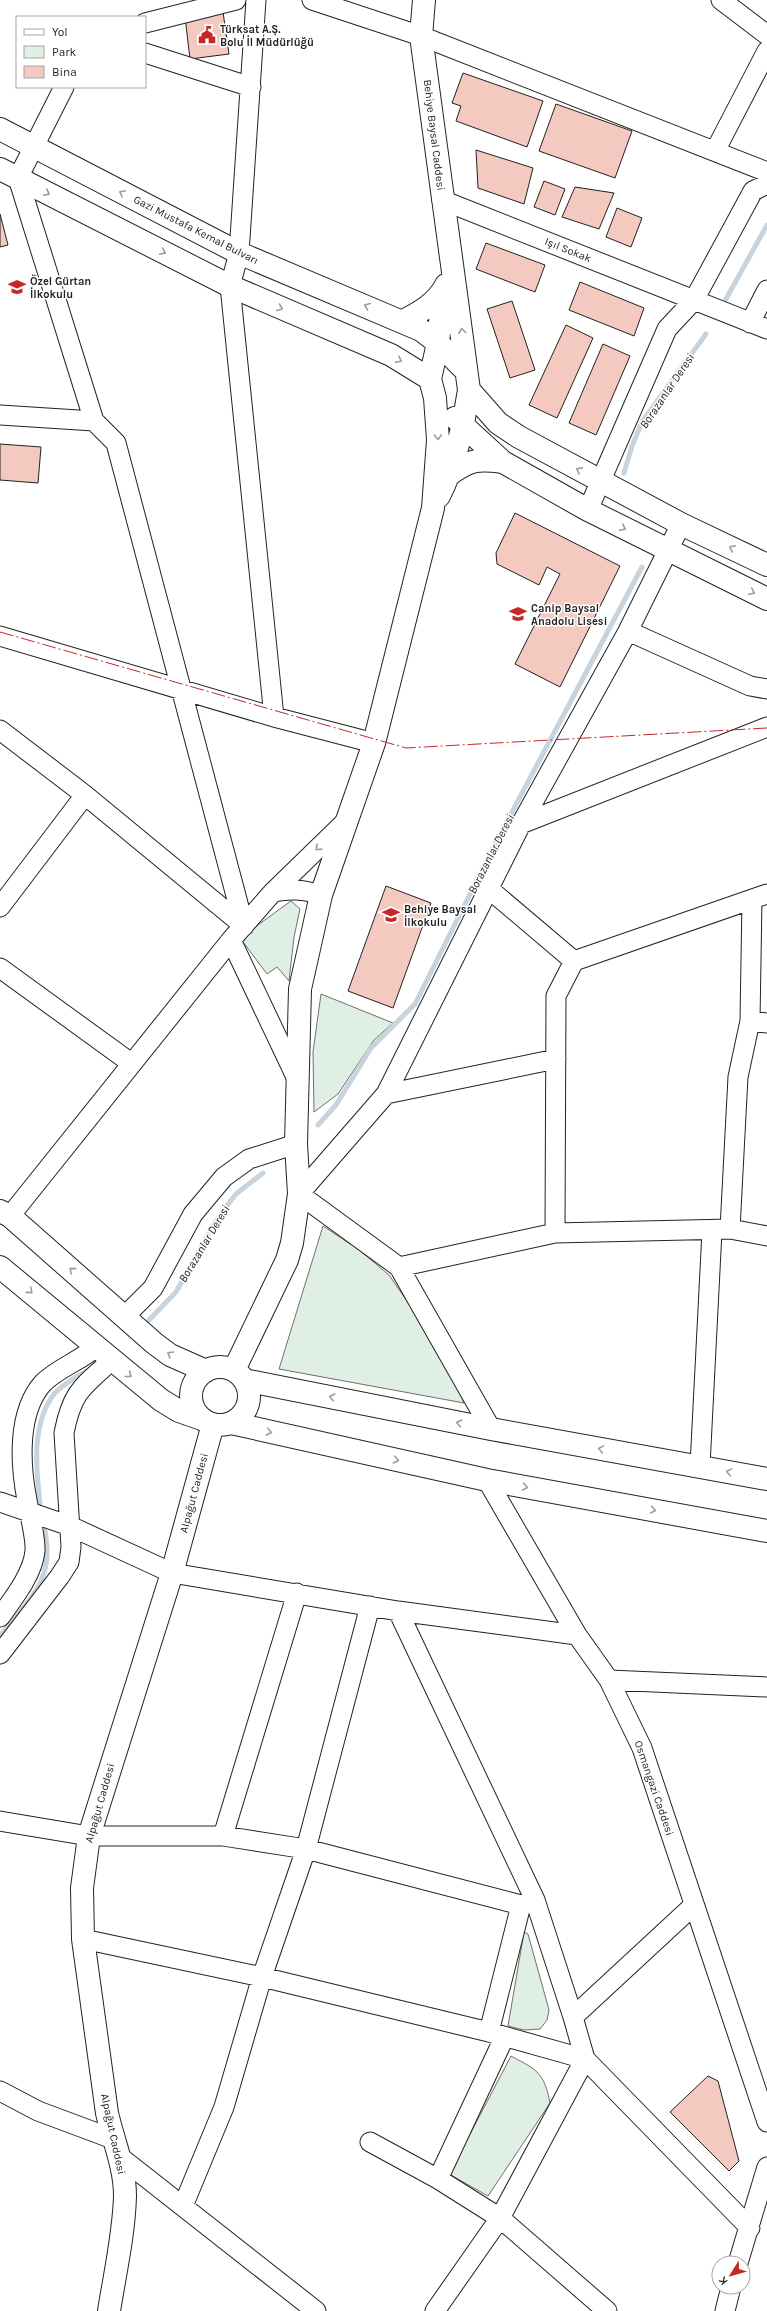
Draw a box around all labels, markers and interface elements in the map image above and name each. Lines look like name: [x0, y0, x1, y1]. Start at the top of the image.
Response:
legend: [16, 16, 146, 88]
place label: Türksat A.Ş. Bolu İl Müdürlüğü: [220, 23, 314, 49]
text: Yol: [52, 25, 68, 39]
public building icon: Türksat A.Ş. Bolu İl Müdürlüğü: [197, 25, 217, 45]
text: Park: [52, 45, 77, 59]
text: Bina: [52, 65, 77, 79]
street label: Behiye Baysal Caddesi: [421, 79, 447, 191]
one-way arrow: [43, 188, 50, 196]
one-way arrow: [119, 190, 126, 197]
street label: Gazi Mustafa Kemal Bulvarı: [131, 193, 261, 267]
street label: Işıl Sokak: [543, 235, 593, 265]
one-way arrow: [159, 247, 166, 255]
place label: Özel Gürtan İlkokulu: [30, 274, 91, 301]
school or university icon: Özel Gürtan İlkokulu: [7, 277, 27, 297]
one-way arrow: [276, 303, 284, 311]
one-way arrow: [363, 303, 371, 311]
one-way arrow: [458, 328, 467, 334]
water label: Borazanlar Deresi: [637, 351, 697, 431]
one-way arrow: [395, 355, 403, 363]
one-way arrow: [433, 434, 442, 440]
one-way arrow: [575, 467, 583, 475]
one-way arrow: [619, 523, 626, 531]
one-way arrow: [728, 545, 736, 553]
one-way arrow: [748, 587, 755, 595]
place label: Canip Baysal Anadolu Lisesi: [531, 602, 607, 628]
school or university icon: Canip Baysal Anadolu Lisesi: [508, 604, 528, 624]
water label: Borazanlar Deresi: [465, 812, 517, 896]
one-way arrow: [315, 843, 323, 851]
place label: Behiye Baysal İlkokulu: [404, 903, 476, 929]
school or university icon: Behiye Baysal İlkokulu: [381, 905, 401, 925]
water label: Borazanlar Deresi: [175, 1203, 233, 1285]
one-way arrow: [69, 1267, 76, 1274]
one-way arrow: [26, 1287, 33, 1294]
one-way arrow: [167, 1351, 174, 1359]
one-way arrow: [125, 1371, 132, 1378]
one-way arrow: [328, 1394, 335, 1402]
one-way arrow: [456, 1419, 462, 1427]
one-way arrow: [266, 1427, 272, 1435]
one-way arrow: [598, 1445, 604, 1453]
street label: Alpağut Caddesi: [177, 1452, 211, 1534]
one-way arrow: [393, 1455, 399, 1463]
one-way arrow: [726, 1468, 732, 1476]
one-way arrow: [522, 1482, 528, 1491]
one-way arrow: [650, 1505, 656, 1514]
street label: Osmangazi Caddesi: [632, 1739, 676, 1837]
street label: Alpağut Caddesi: [82, 1762, 118, 1844]
street label: Alpağut Caddesi: [98, 2093, 128, 2175]
north arrow: [711, 2255, 751, 2295]
text: K: [716, 2273, 731, 2288]

